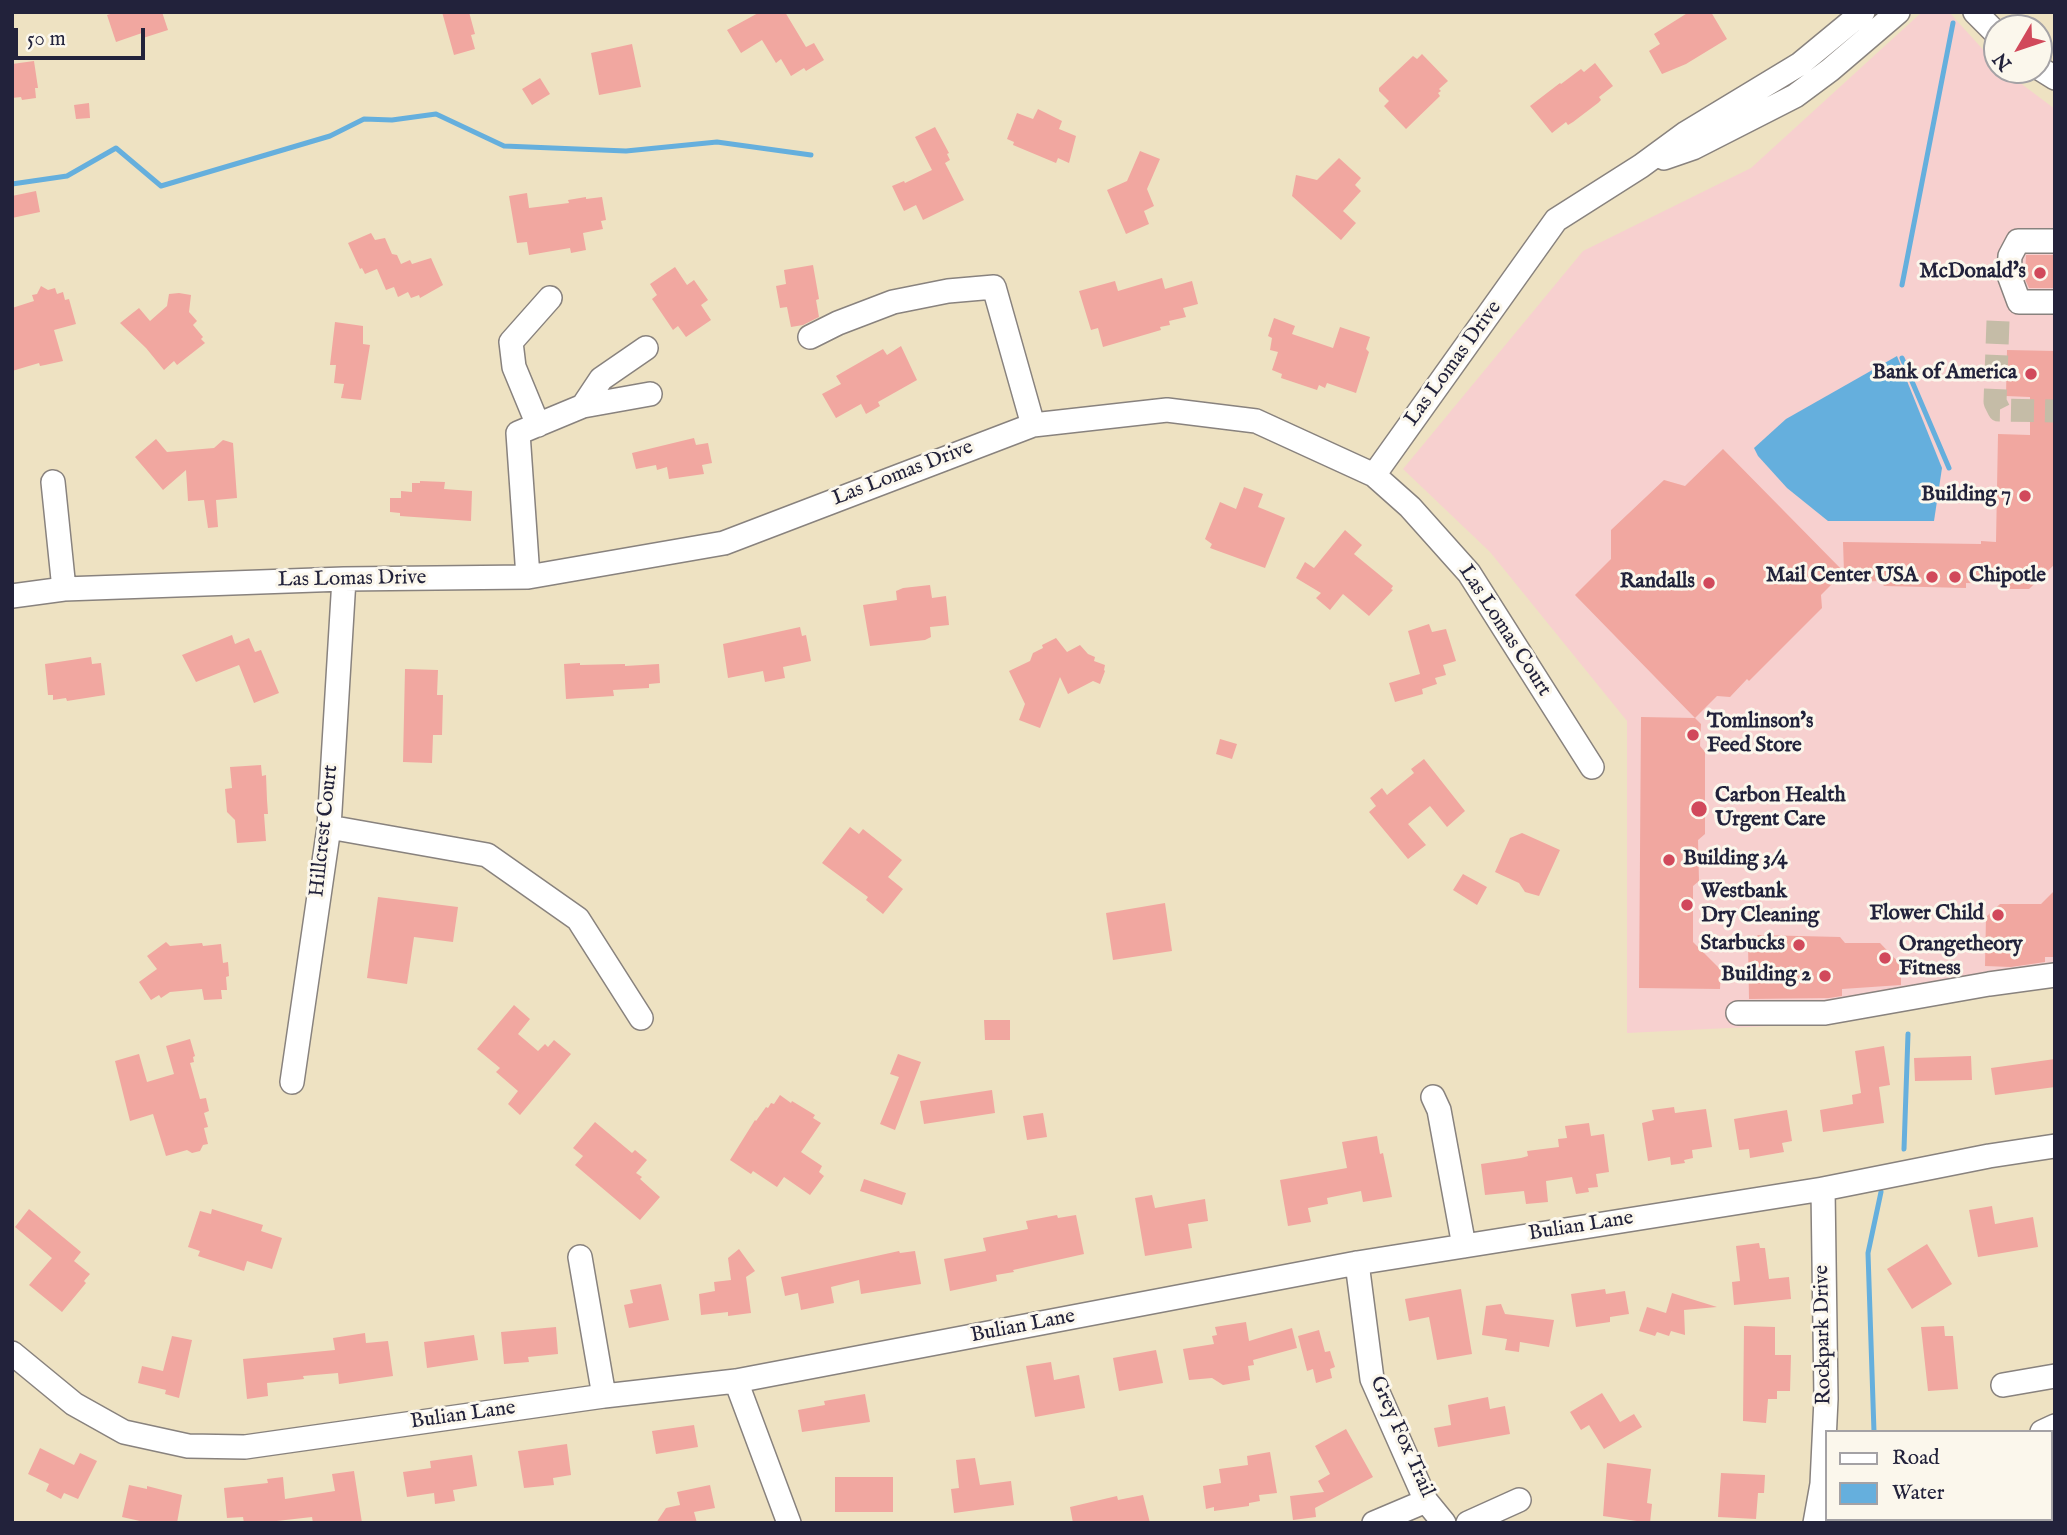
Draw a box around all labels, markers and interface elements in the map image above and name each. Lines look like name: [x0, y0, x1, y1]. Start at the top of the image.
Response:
scale bar: [18, 14, 149, 58]
north arrow: [1983, 14, 2053, 84]
text: 50 m: [27, 26, 66, 53]
text: N: [1989, 47, 2018, 75]
place label: McDonald's: [1919, 260, 2026, 286]
marker: McDonald's: [2032, 265, 2048, 281]
street label: Las Lomas Drive: [1400, 296, 1508, 432]
place label: Bank of America: [1872, 361, 2017, 387]
marker: Bank of America: [2023, 366, 2039, 382]
street label: Las Lomas Drive: [829, 436, 977, 512]
place label: Building 7: [1921, 483, 2011, 509]
marker: Building 7: [2017, 488, 2033, 504]
street label: Las Lomas Court: [1452, 561, 1556, 701]
place label: Mail Center USA: [1766, 564, 1918, 590]
place label: Chipotle: [1969, 564, 2046, 590]
street label: Las Lomas Drive: [277, 566, 427, 594]
marker: Mail Center USA: [1924, 569, 1940, 585]
marker: Chipotle: [1947, 569, 1963, 585]
place label: Randalls: [1620, 570, 1695, 596]
marker: Randalls: [1701, 575, 1717, 591]
place label: Tomlinson's Feed Store: [1707, 710, 1813, 760]
marker: Tomlinson's Feed Store: [1685, 727, 1701, 743]
street label: Hillcrest Court: [306, 764, 344, 898]
place label: Carbon Health Urgent Care: [1715, 784, 1846, 834]
marker: Carbon Health Urgent Care: [1689, 799, 1709, 819]
place label: Building 3/4: [1683, 847, 1788, 873]
marker: Building 3/4: [1661, 852, 1677, 868]
place label: Westbank Dry Cleaning: [1701, 880, 1819, 930]
marker: Westbank Dry Cleaning: [1679, 897, 1695, 913]
place label: Flower Child: [1870, 902, 1984, 928]
marker: Flower Child: [1990, 907, 2006, 923]
place label: Starbucks: [1701, 932, 1785, 958]
place label: Orangetheory Fitness: [1899, 933, 2023, 983]
marker: Starbucks: [1791, 937, 1807, 953]
marker: Orangetheory Fitness: [1877, 950, 1893, 966]
place label: Building 2: [1721, 963, 1811, 989]
marker: Building 2: [1817, 968, 1833, 984]
street label: Bulian Lane: [1527, 1206, 1635, 1248]
street label: Rockpark Drive: [1810, 1265, 1838, 1405]
street label: Bulian Lane: [969, 1305, 1077, 1349]
street label: Grey Fox Trail: [1363, 1373, 1439, 1501]
street label: Bulian Lane: [409, 1396, 517, 1436]
legend: [1826, 1430, 2053, 1521]
text: Road: [1892, 1445, 1939, 1472]
text: Water: [1892, 1480, 1944, 1507]

